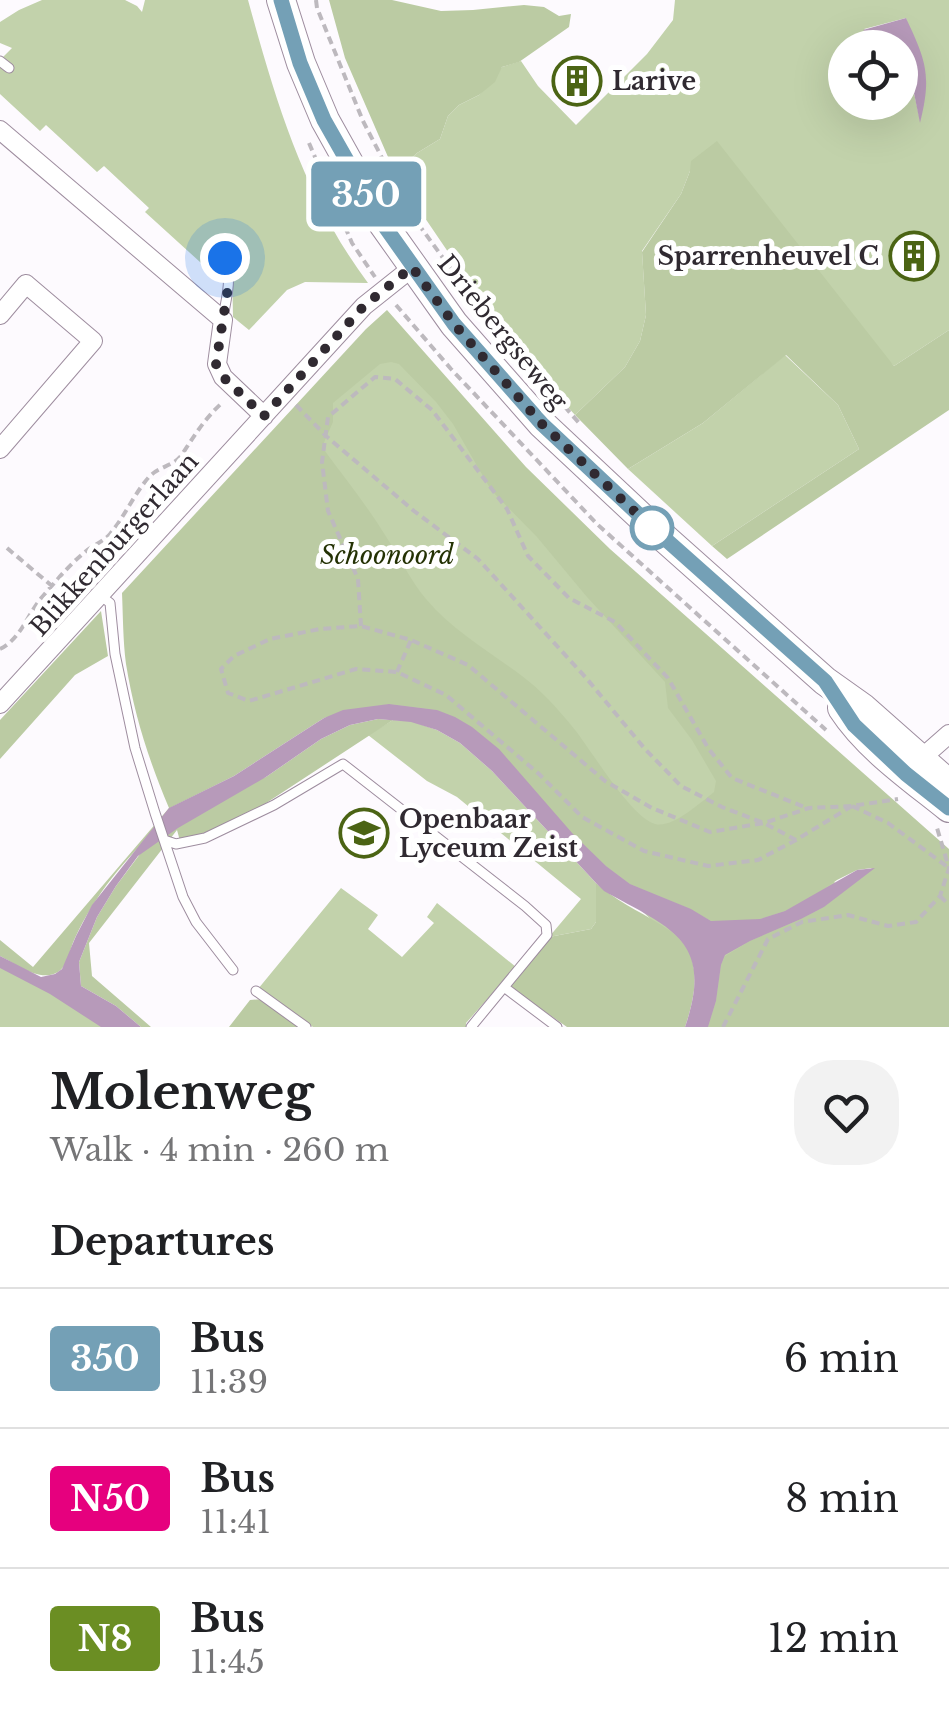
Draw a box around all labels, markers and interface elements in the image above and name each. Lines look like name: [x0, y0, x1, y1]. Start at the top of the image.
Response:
map controls: [828, 30, 918, 120]
button: locate: [828, 30, 918, 120]
building icon: Larive: [551, 55, 603, 107]
place label: Larive: [612, 66, 696, 97]
line badge: 350: [308, 162, 424, 226]
text: 350: [331, 173, 401, 216]
building icon: Sparrenheuvel C: [888, 230, 940, 282]
your location: [200, 233, 250, 283]
place label: Sparrenheuvel C: [658, 241, 879, 272]
street label: Driebergseweg: [431, 249, 575, 417]
street label: Blikkenburgerlaan: [24, 446, 205, 643]
unlabelled marker: [631, 507, 673, 549]
park label: Schoonoord: [320, 540, 454, 571]
place label: Openbaar Lyceum Zeist: [399, 804, 578, 864]
school or university icon: Openbaar Lyceum Zeist: [338, 807, 390, 859]
button: heart: [794, 1060, 899, 1165]
text: Molenweg: [50, 1062, 314, 1122]
text: Walk · 4 min · 260 m: [50, 1130, 389, 1170]
text: Departures: [50, 1218, 274, 1265]
text: Bus: [190, 1315, 265, 1362]
text: 6 min: [784, 1335, 899, 1382]
text: 350: [70, 1337, 140, 1380]
text: 11:39: [190, 1362, 268, 1402]
text: Bus: [200, 1455, 275, 1502]
text: 8 min: [785, 1475, 899, 1522]
text: N50: [70, 1477, 150, 1520]
text: 11:41: [200, 1502, 271, 1542]
text: Bus: [190, 1595, 265, 1642]
text: 12 min: [768, 1615, 899, 1662]
text: N8: [77, 1617, 133, 1660]
text: 11:45: [190, 1642, 265, 1682]

